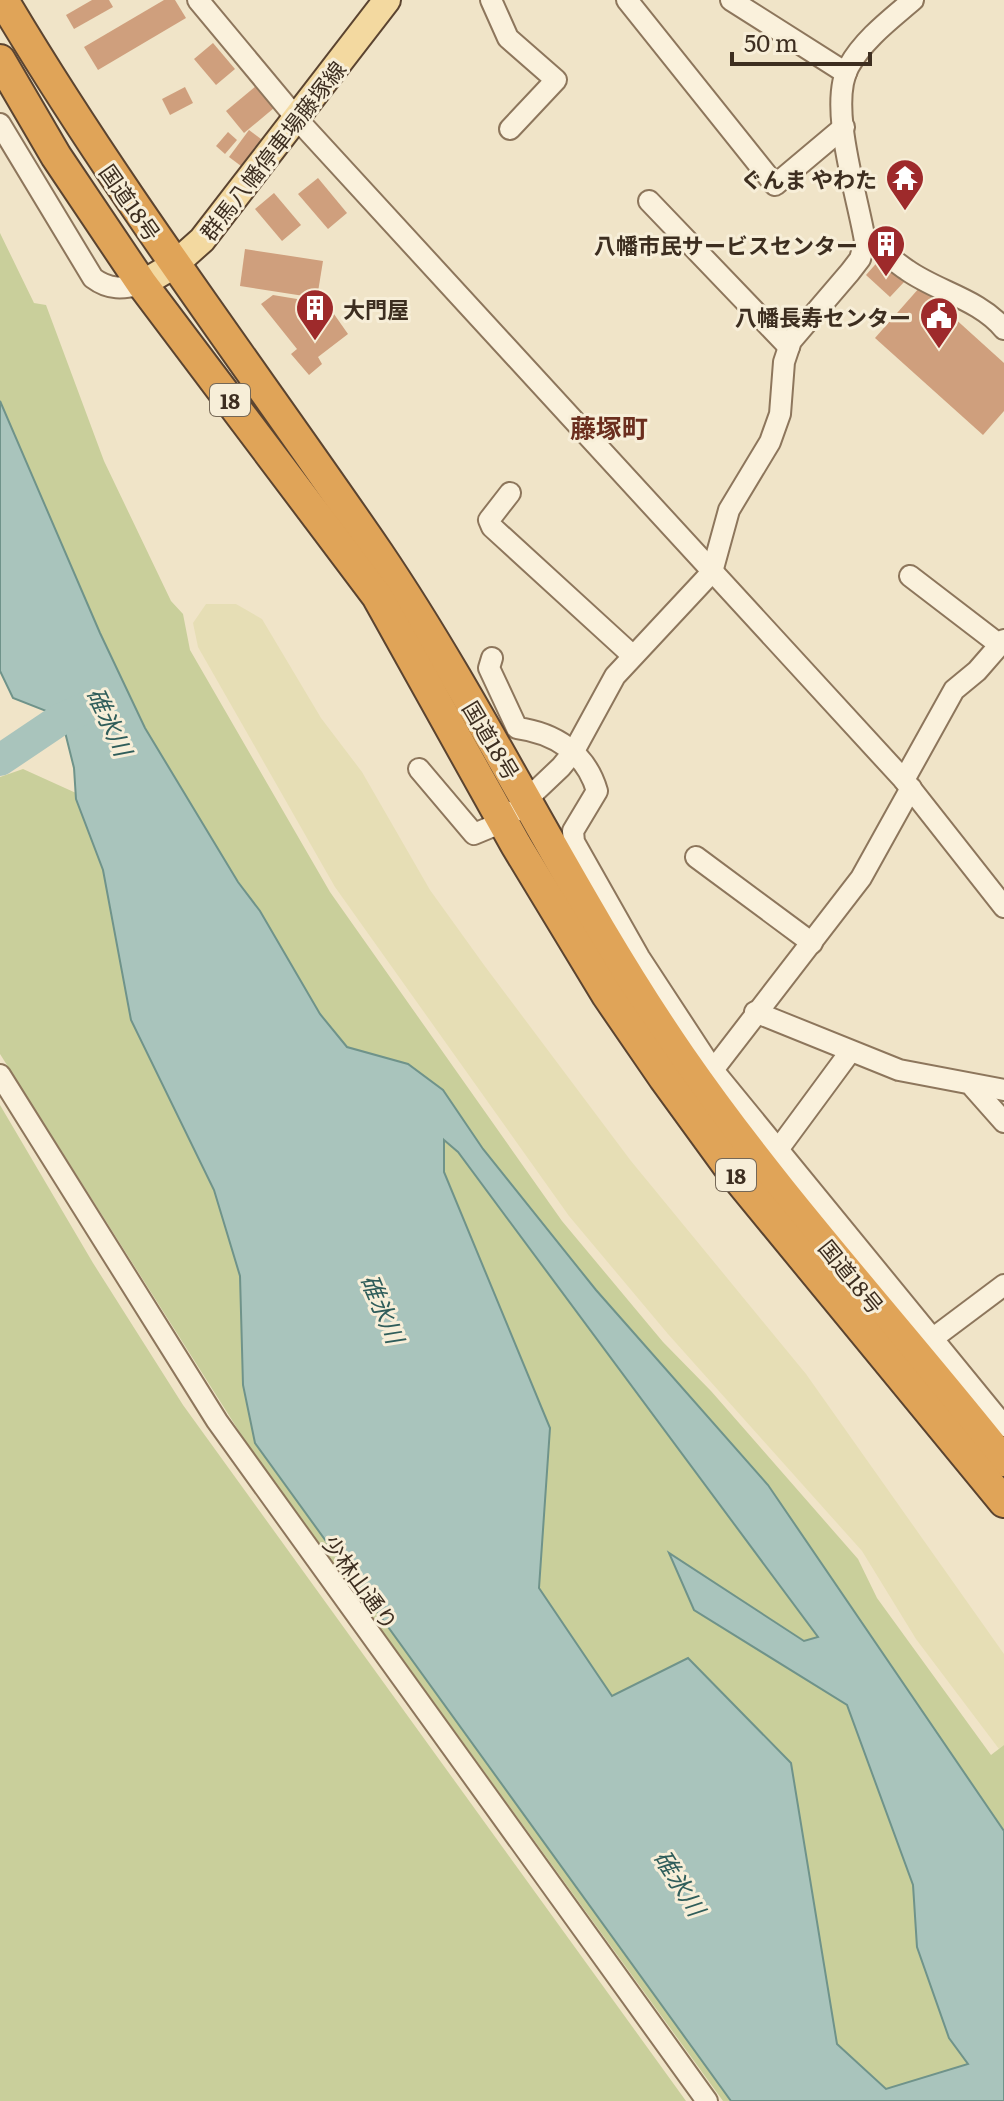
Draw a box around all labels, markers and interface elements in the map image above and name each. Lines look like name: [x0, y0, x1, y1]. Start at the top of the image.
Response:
scale bar: [732, 16, 870, 66]
text: 50 m: [744, 24, 798, 59]
street label: 群馬八幡停車場藤塚線: [191, 53, 353, 247]
street label: 国道18号: [93, 157, 169, 247]
temple icon: ぐんま やわた: [884, 157, 926, 212]
place label: ぐんま やわた: [741, 162, 877, 195]
building icon: 八幡市民サービスセンター: [865, 223, 907, 278]
place label: 八幡市民サービスセンター: [594, 228, 858, 261]
building icon: 大門屋: [294, 287, 336, 342]
place label: 大門屋: [343, 292, 409, 325]
public building icon: 八幡長寿センター: [918, 295, 960, 350]
place label: 八幡長寿センター: [735, 300, 911, 333]
road number: 18: [210, 384, 250, 416]
district label: 藤塚町: [570, 407, 648, 446]
water label: 碓氷川: [80, 681, 143, 764]
street label: 国道18号: [455, 694, 529, 786]
road number: 18: [716, 1159, 756, 1191]
street label: 国道18号: [812, 1232, 892, 1320]
water label: 碓氷川: [354, 1268, 415, 1351]
street label: 少林山通り: [315, 1528, 407, 1636]
water label: 碓氷川: [647, 1842, 717, 1924]

